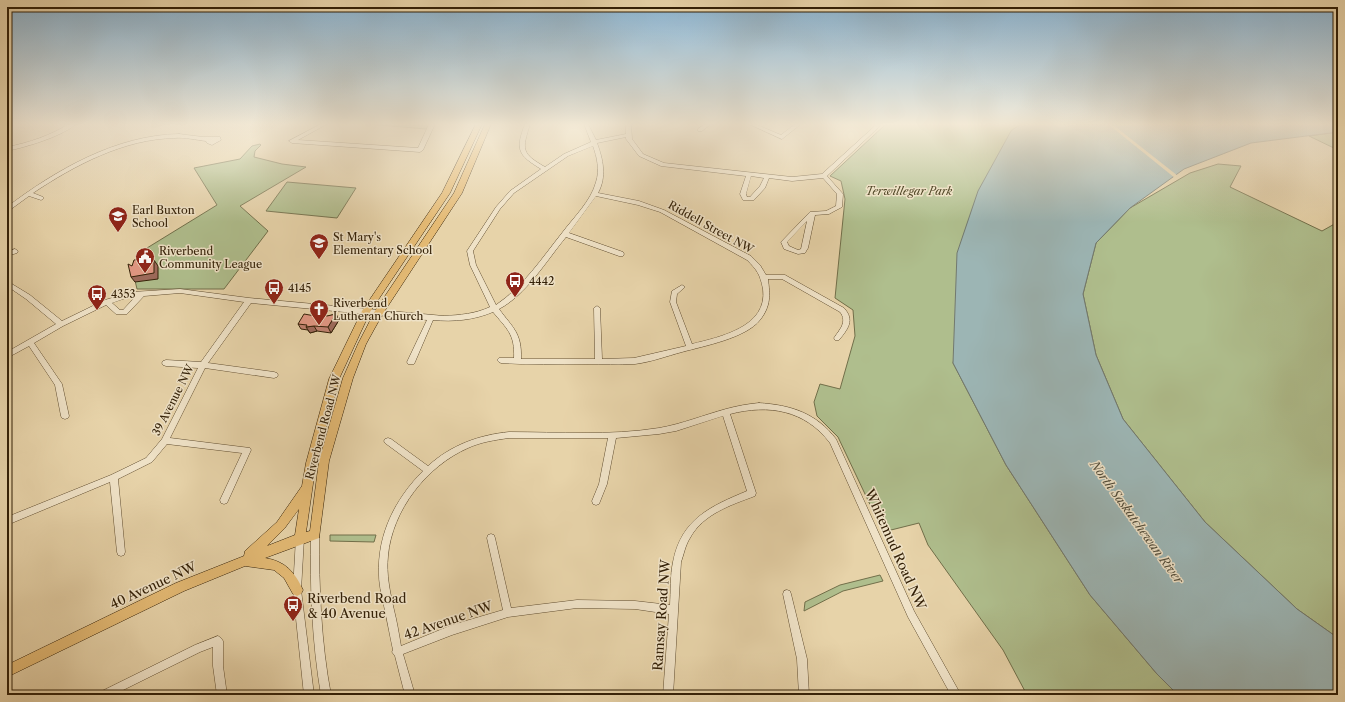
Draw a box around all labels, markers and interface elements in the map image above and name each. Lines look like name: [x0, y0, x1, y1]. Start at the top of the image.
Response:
park label: Terwillegar Park: [866, 184, 953, 198]
street label: Riddell Street NW: [666, 198, 757, 257]
place label: Earl Buxton School: [132, 203, 195, 230]
school or university icon: Earl Buxton School: [107, 205, 129, 233]
place label: St Mary's Elementary School: [333, 230, 433, 257]
school or university icon: St Mary's Elementary School: [308, 232, 330, 260]
place label: Riverbend Community League: [159, 244, 262, 271]
public building icon: Riverbend Community League: [134, 246, 156, 274]
bus stop icon: 4442: [504, 270, 526, 298]
place label: 4442: [529, 274, 554, 288]
bus stop icon: 4145: [263, 277, 285, 305]
place label: 4145: [288, 281, 311, 295]
bus stop icon: 4353: [86, 283, 108, 311]
place label: 4353: [111, 287, 135, 301]
place label: Riverbend Lutheran Church: [333, 296, 424, 323]
church icon: Riverbend Lutheran Church: [308, 298, 330, 326]
street label: 39 Avenue NW: [149, 361, 197, 438]
street label: Riverbend Road NW: [302, 372, 344, 481]
water label: North Saskatchewan River: [1087, 457, 1188, 588]
street label: Whitemud Road NW: [862, 485, 930, 613]
street label: 40 Avenue NW: [107, 558, 199, 612]
street label: Ramsay Road NW: [649, 558, 673, 671]
place label: Riverbend Road & 40 Avenue: [307, 590, 407, 621]
bus stop icon: Riverbend Road & 40 Avenue: [282, 594, 304, 622]
street label: 42 Avenue NW: [402, 597, 495, 643]

